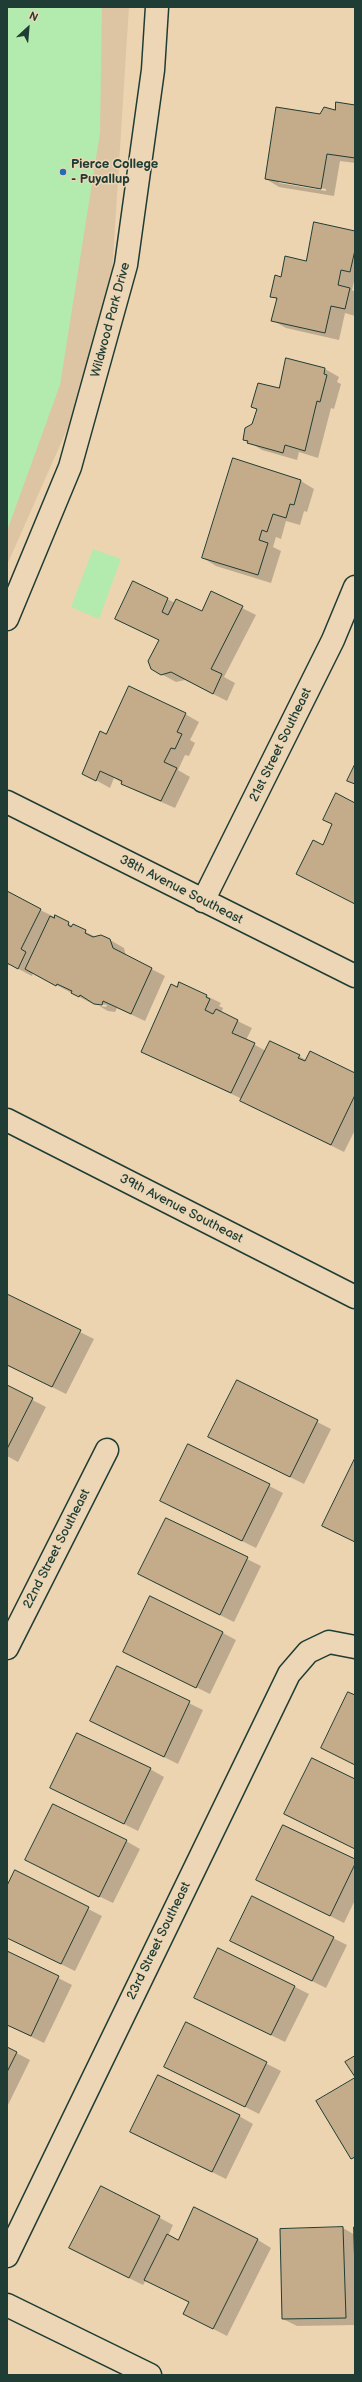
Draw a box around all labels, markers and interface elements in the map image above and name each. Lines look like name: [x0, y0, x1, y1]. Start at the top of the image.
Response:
north arrow: [8, 8, 48, 48]
text: N: [27, 9, 40, 24]
place label: Pierce College - Puyallup: [71, 157, 158, 188]
marker: Pierce College - Puyallup: [58, 167, 68, 177]
street label: Wildwood Park Drive: [88, 261, 134, 379]
street label: 21st Street Southeast: [247, 686, 315, 804]
street label: 38th Avenue Southeast: [117, 852, 245, 928]
street label: 39th Avenue Southeast: [117, 1171, 245, 1247]
street label: 22nd Street Southeast: [20, 1487, 94, 1611]
street label: 23rd Street Southeast: [124, 1880, 194, 2002]

